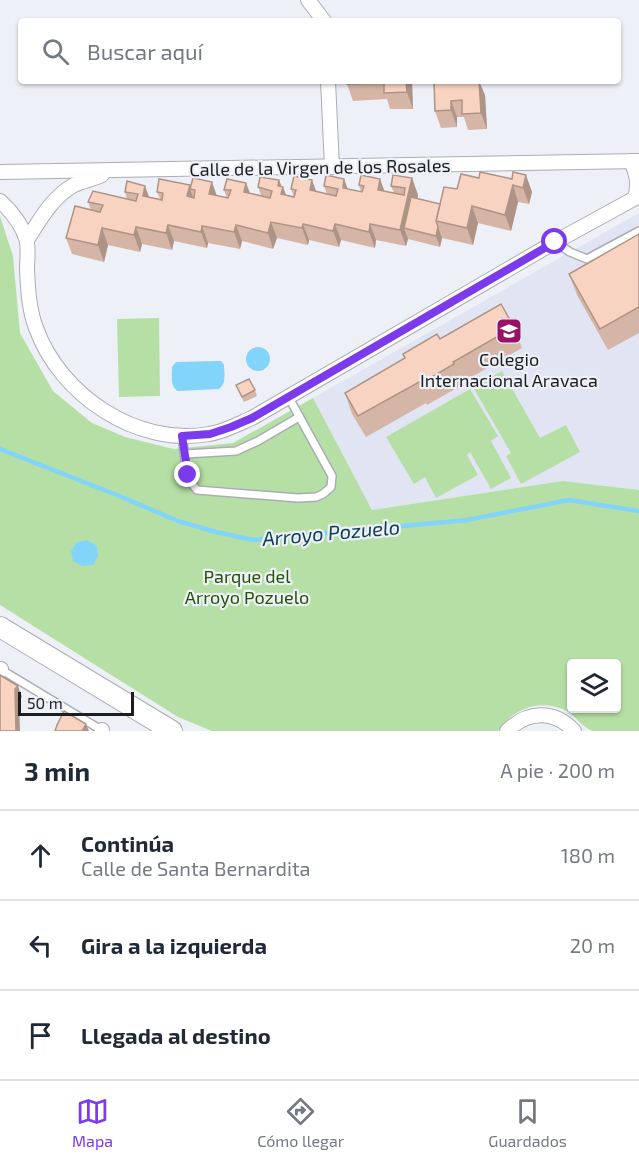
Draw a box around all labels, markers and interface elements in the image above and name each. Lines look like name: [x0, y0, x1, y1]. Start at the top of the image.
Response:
search box: [18, 18, 621, 84]
icon: search: [39, 35, 72, 68]
text: Buscar aquí: [87, 38, 203, 64]
street label: Calle de la Virgen de los Rosales: [189, 154, 451, 180]
route start: [541, 228, 567, 254]
school or university icon: Colegio Internacional Aravaca: [494, 316, 524, 346]
place label: Colegio Internacional Aravaca: [420, 348, 598, 391]
route end: [174, 461, 200, 487]
water label: Arroyo Pozuelo: [260, 514, 401, 551]
park label: Parque del Arroyo Pozuelo: [185, 565, 309, 608]
map controls: [567, 659, 621, 713]
button: layers: [567, 659, 621, 713]
scale bar: [18, 689, 134, 716]
text: 50 m: [27, 693, 63, 712]
text: 3 min: [24, 755, 90, 786]
text: A pie · 200 m: [500, 758, 615, 782]
text: Continúa: [81, 830, 174, 856]
icon: ahead: [24, 839, 57, 872]
text: 180 m: [561, 843, 615, 867]
text: Calle de Santa Bernardita: [81, 856, 311, 880]
icon: left: [24, 929, 57, 962]
text: Gira a la izquierda: [81, 932, 267, 958]
text: 20 m: [570, 933, 615, 957]
icon: arrive: [24, 1019, 57, 1052]
text: Llegada al destino: [81, 1022, 271, 1048]
tab: Mapa: [72, 1095, 113, 1150]
tab: Cómo llegar: [257, 1095, 344, 1150]
tab: Guardados: [488, 1095, 567, 1150]

